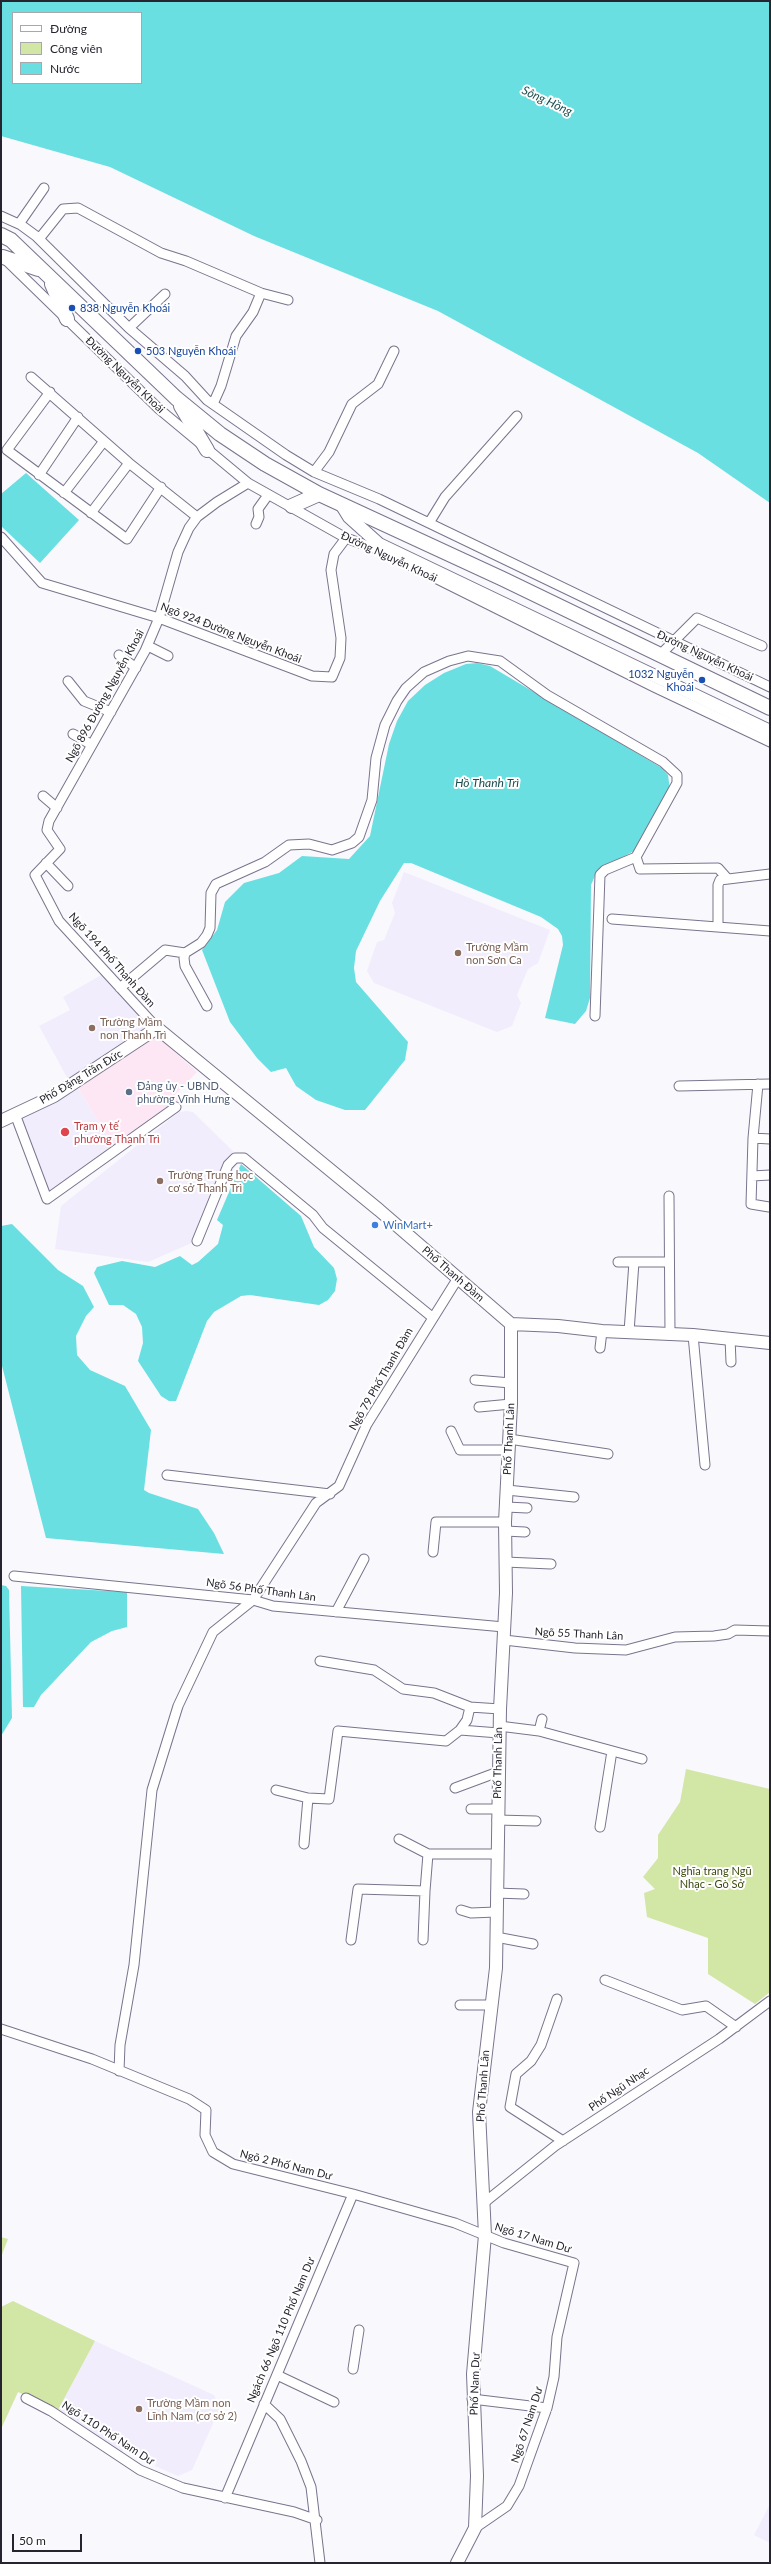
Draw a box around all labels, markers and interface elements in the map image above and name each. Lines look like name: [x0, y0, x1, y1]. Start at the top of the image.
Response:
legend: [12, 12, 142, 84]
text: Đường: [50, 21, 87, 36]
text: Công viên: [50, 41, 103, 56]
text: Nước: [50, 61, 80, 76]
water label: Sông Hồng: [519, 83, 575, 119]
place label: 838 Nguyễn Khoái: [80, 301, 170, 315]
marker: 838 Nguyễn Khoái: [67, 303, 77, 313]
street label: Đường Nguyễn Khoái: [83, 334, 167, 416]
place label: 503 Nguyễn Khoái: [146, 344, 236, 358]
marker: 503 Nguyễn Khoái: [133, 346, 143, 356]
street label: Đường Nguyễn Khoái: [339, 529, 439, 585]
street label: Ngõ 924 Đường Nguyễn Khoái: [159, 600, 303, 666]
street label: Ngõ 896 Đường Nguyễn Khoái: [63, 627, 147, 765]
street label: Đường Nguyễn Khoái: [655, 628, 755, 684]
place label: 1032 Nguyễn Khoái: [628, 667, 694, 693]
marker: 1032 Nguyễn Khoái: [697, 675, 707, 685]
water label: Hồ Thanh Trì: [455, 776, 519, 790]
street label: Ngõ 194 Phố Thanh Đàm: [66, 910, 158, 1010]
place label: Trường Mầm non Sơn Ca: [466, 940, 528, 966]
marker: Trường Mầm non Sơn Ca: [453, 948, 463, 958]
place label: Trường Mầm non Thanh Trì: [100, 1015, 166, 1041]
marker: Trường Mầm non Thanh Trì: [87, 1023, 97, 1033]
street label: Phố Đặng Trần Đức: [37, 1047, 125, 1107]
place label: Đảng ủy - UBND phường Vĩnh Hưng: [137, 1079, 230, 1105]
marker: Đảng ủy - UBND phường Vĩnh Hưng: [124, 1087, 134, 1097]
place label: Trạm y tế phường Thanh Trì: [74, 1119, 160, 1145]
marker: Trạm y tế phường Thanh Trì: [59, 1126, 71, 1138]
place label: Trường Trung học cơ sở Thanh Trì: [168, 1168, 253, 1194]
marker: Trường Trung học cơ sở Thanh Trì: [155, 1176, 165, 1186]
place label: WinMart+: [383, 1218, 433, 1232]
marker: WinMart+: [370, 1220, 380, 1230]
street label: Phố Thanh Đàm: [419, 1244, 487, 1304]
street label: Ngõ 79 Phố Thanh Đàm: [346, 1325, 416, 1433]
street label: Phố Thanh Lân: [501, 1403, 517, 1475]
street label: Ngõ 56 Phố Thanh Lân: [205, 1576, 317, 1604]
street label: Ngõ 55 Thanh Lân: [534, 1625, 624, 1643]
street label: Phố Thanh Lân: [491, 1727, 505, 1799]
park label: Nghĩa trang Ngũ Nhạc - Gò Sở: [672, 1864, 752, 1890]
street label: Phố Thanh Lân: [474, 2050, 492, 2122]
street label: Phố Ngũ Nhạc: [586, 2064, 652, 2114]
street label: Ngõ 2 Phố Nam Dư: [238, 2147, 334, 2183]
street label: Ngõ 17 Nam Dư: [493, 2220, 573, 2256]
street label: Ngách 66 Ngõ 110 Phố Nam Dư: [244, 2255, 318, 2405]
street label: Phố Nam Dư: [467, 2353, 483, 2415]
street label: Ngõ 67 Nam Dư: [508, 2385, 546, 2465]
place label: Trường Mầm non Lĩnh Nam (cơ sở 2): [147, 2396, 237, 2422]
street label: Ngõ 110 Phố Nam Dư: [59, 2398, 157, 2468]
marker: Trường Mầm non Lĩnh Nam (cơ sở 2): [134, 2404, 144, 2414]
scale bar: [14, 2526, 84, 2552]
text: 50 m: [19, 2533, 46, 2548]

